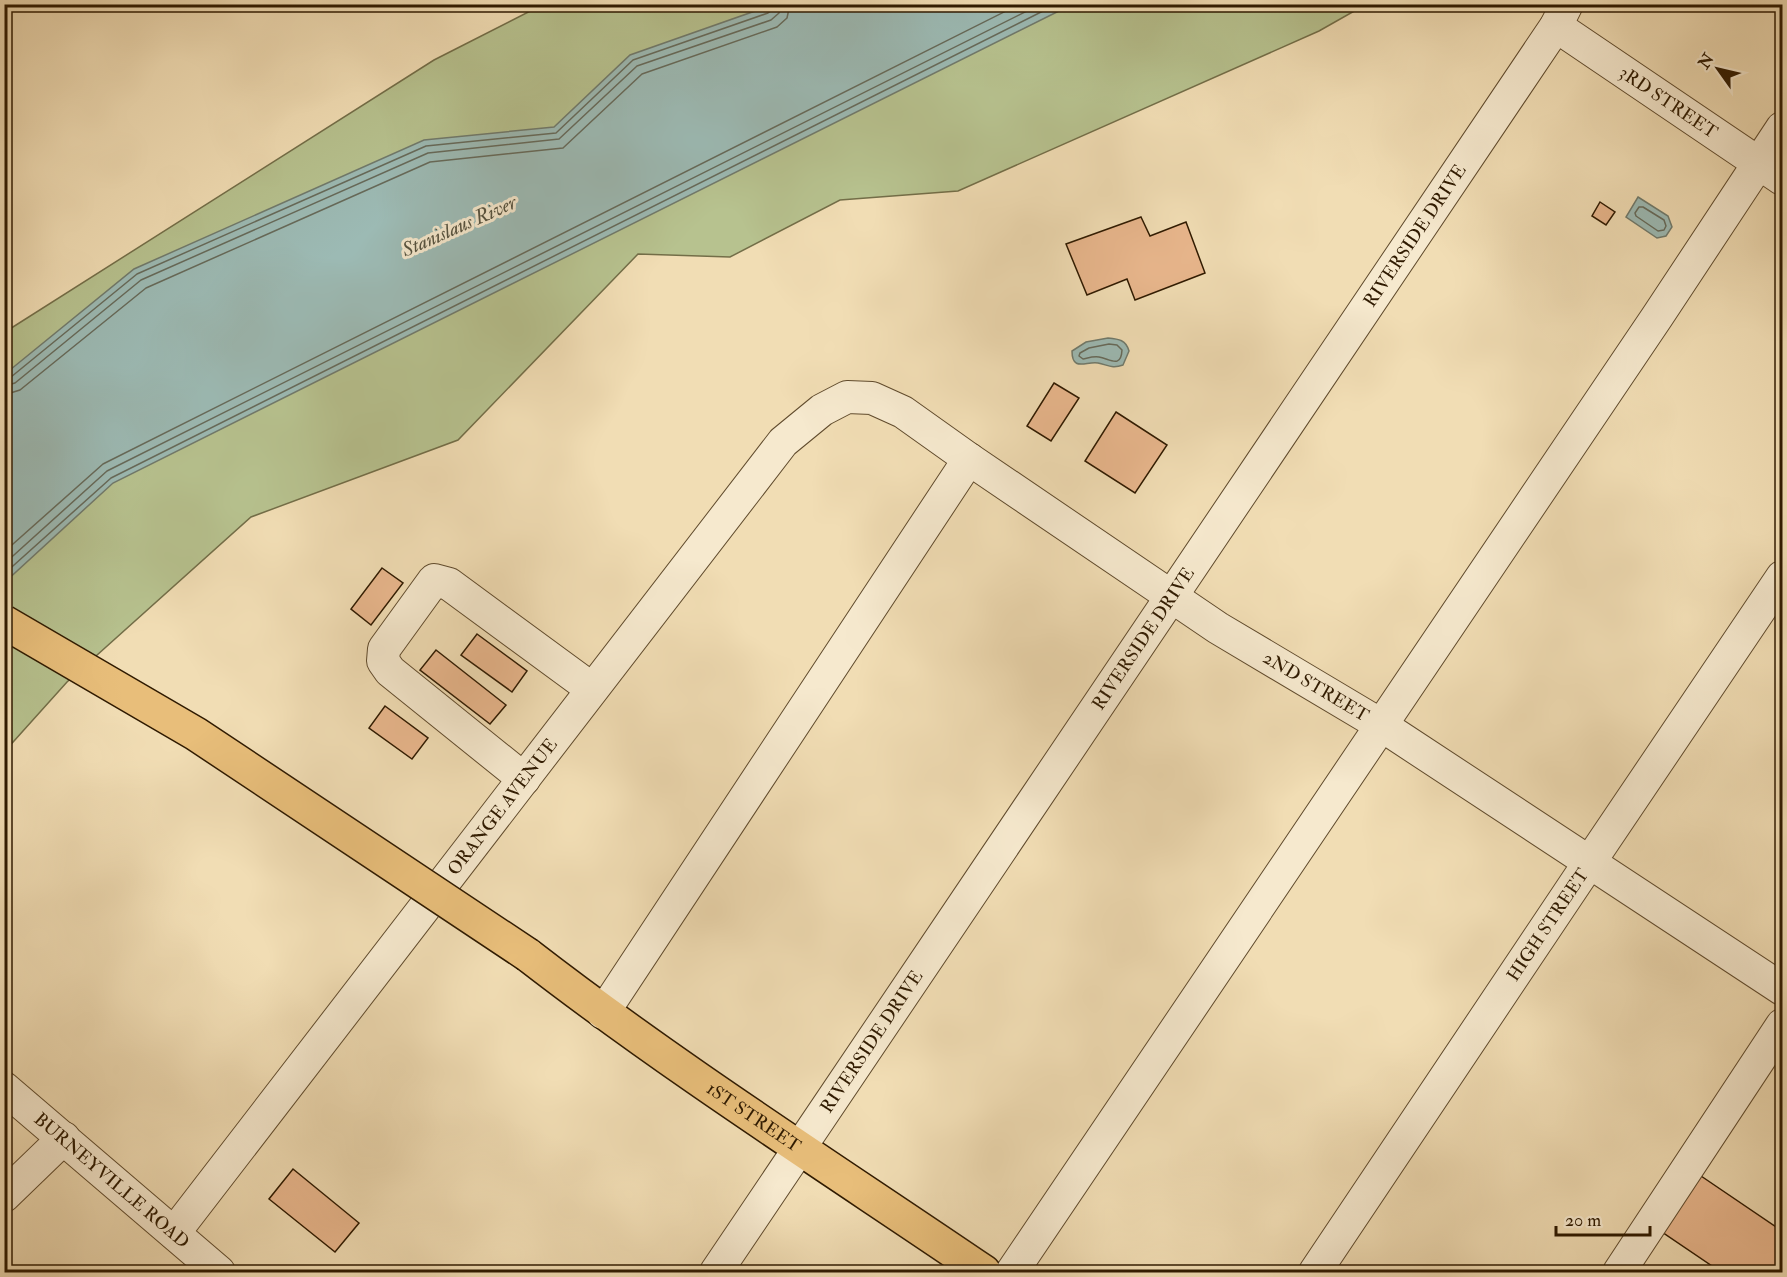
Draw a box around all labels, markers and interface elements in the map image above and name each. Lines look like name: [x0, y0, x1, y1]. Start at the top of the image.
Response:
north arrow: [1688, 39, 1748, 99]
text: N: [1694, 49, 1719, 74]
street label: 3RD STREET: [1615, 61, 1723, 144]
street label: RIVERSIDE DRIVE: [1358, 160, 1471, 311]
water label: Stanislaus River: [397, 189, 522, 263]
street label: RIVERSIDE DRIVE: [1087, 563, 1199, 714]
street label: 2ND STREET: [1259, 646, 1374, 727]
street label: ORANGE AVENUE: [442, 734, 562, 880]
street label: HIGH STREET: [1502, 863, 1594, 986]
street label: RIVERSIDE DRIVE: [815, 966, 928, 1117]
street label: 1ST STREET: [702, 1077, 806, 1158]
street label: BURNEYVILLE ROAD: [29, 1107, 194, 1253]
scale bar: [1556, 1199, 1650, 1237]
text: 20 m: [1565, 1209, 1601, 1232]

